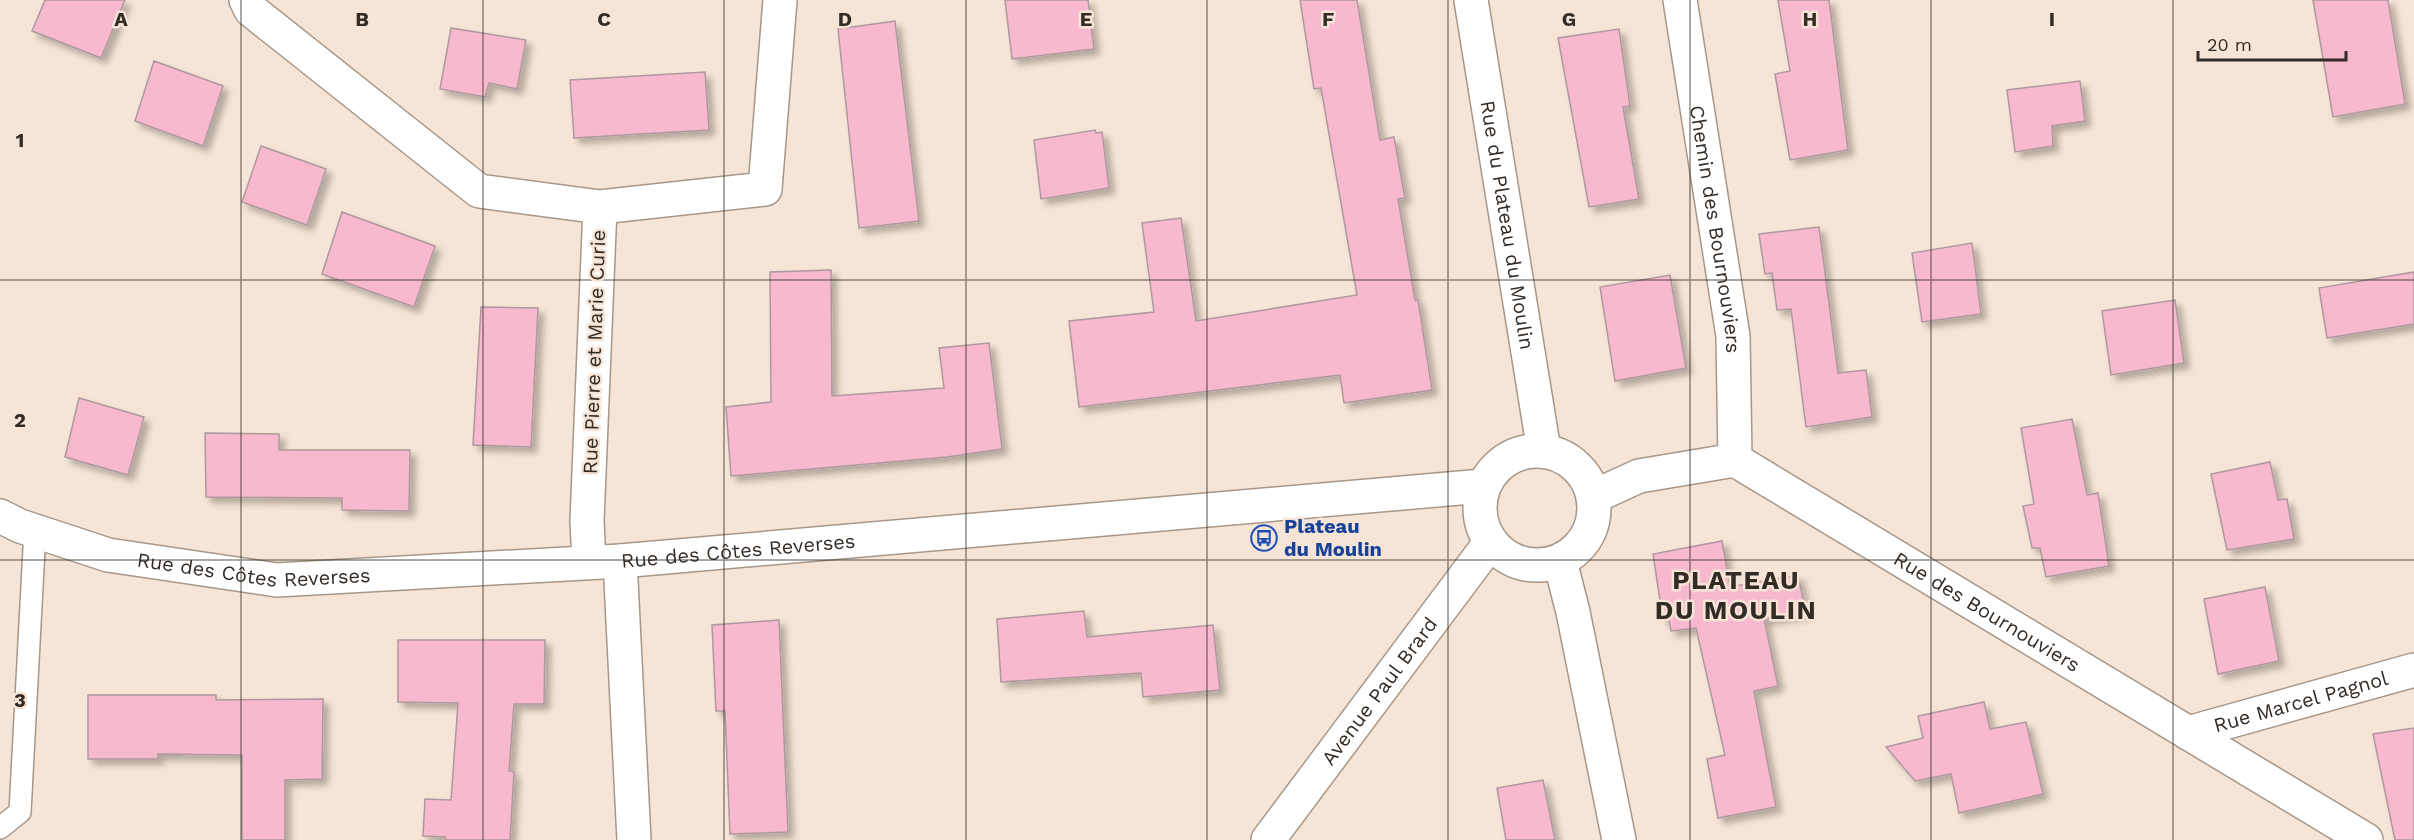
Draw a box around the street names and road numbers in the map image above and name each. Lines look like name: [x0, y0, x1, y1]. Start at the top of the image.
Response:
street label: Rue du Plateau du Moulin: [1475, 99, 1539, 351]
street label: Chemin des Bournouviers: [1685, 104, 1745, 353]
street label: Rue Pierre et Marie Curie: [578, 229, 610, 475]
street label: Rue des Côtes Reverses: [620, 529, 856, 573]
street label: Rue des Bournouviers: [1889, 546, 2084, 677]
street label: Rue des Côtes Reverses: [136, 547, 371, 592]
street label: Avenue Paul Brard: [1316, 612, 1442, 770]
street label: Rue Marcel Pagnol: [2211, 666, 2390, 737]

